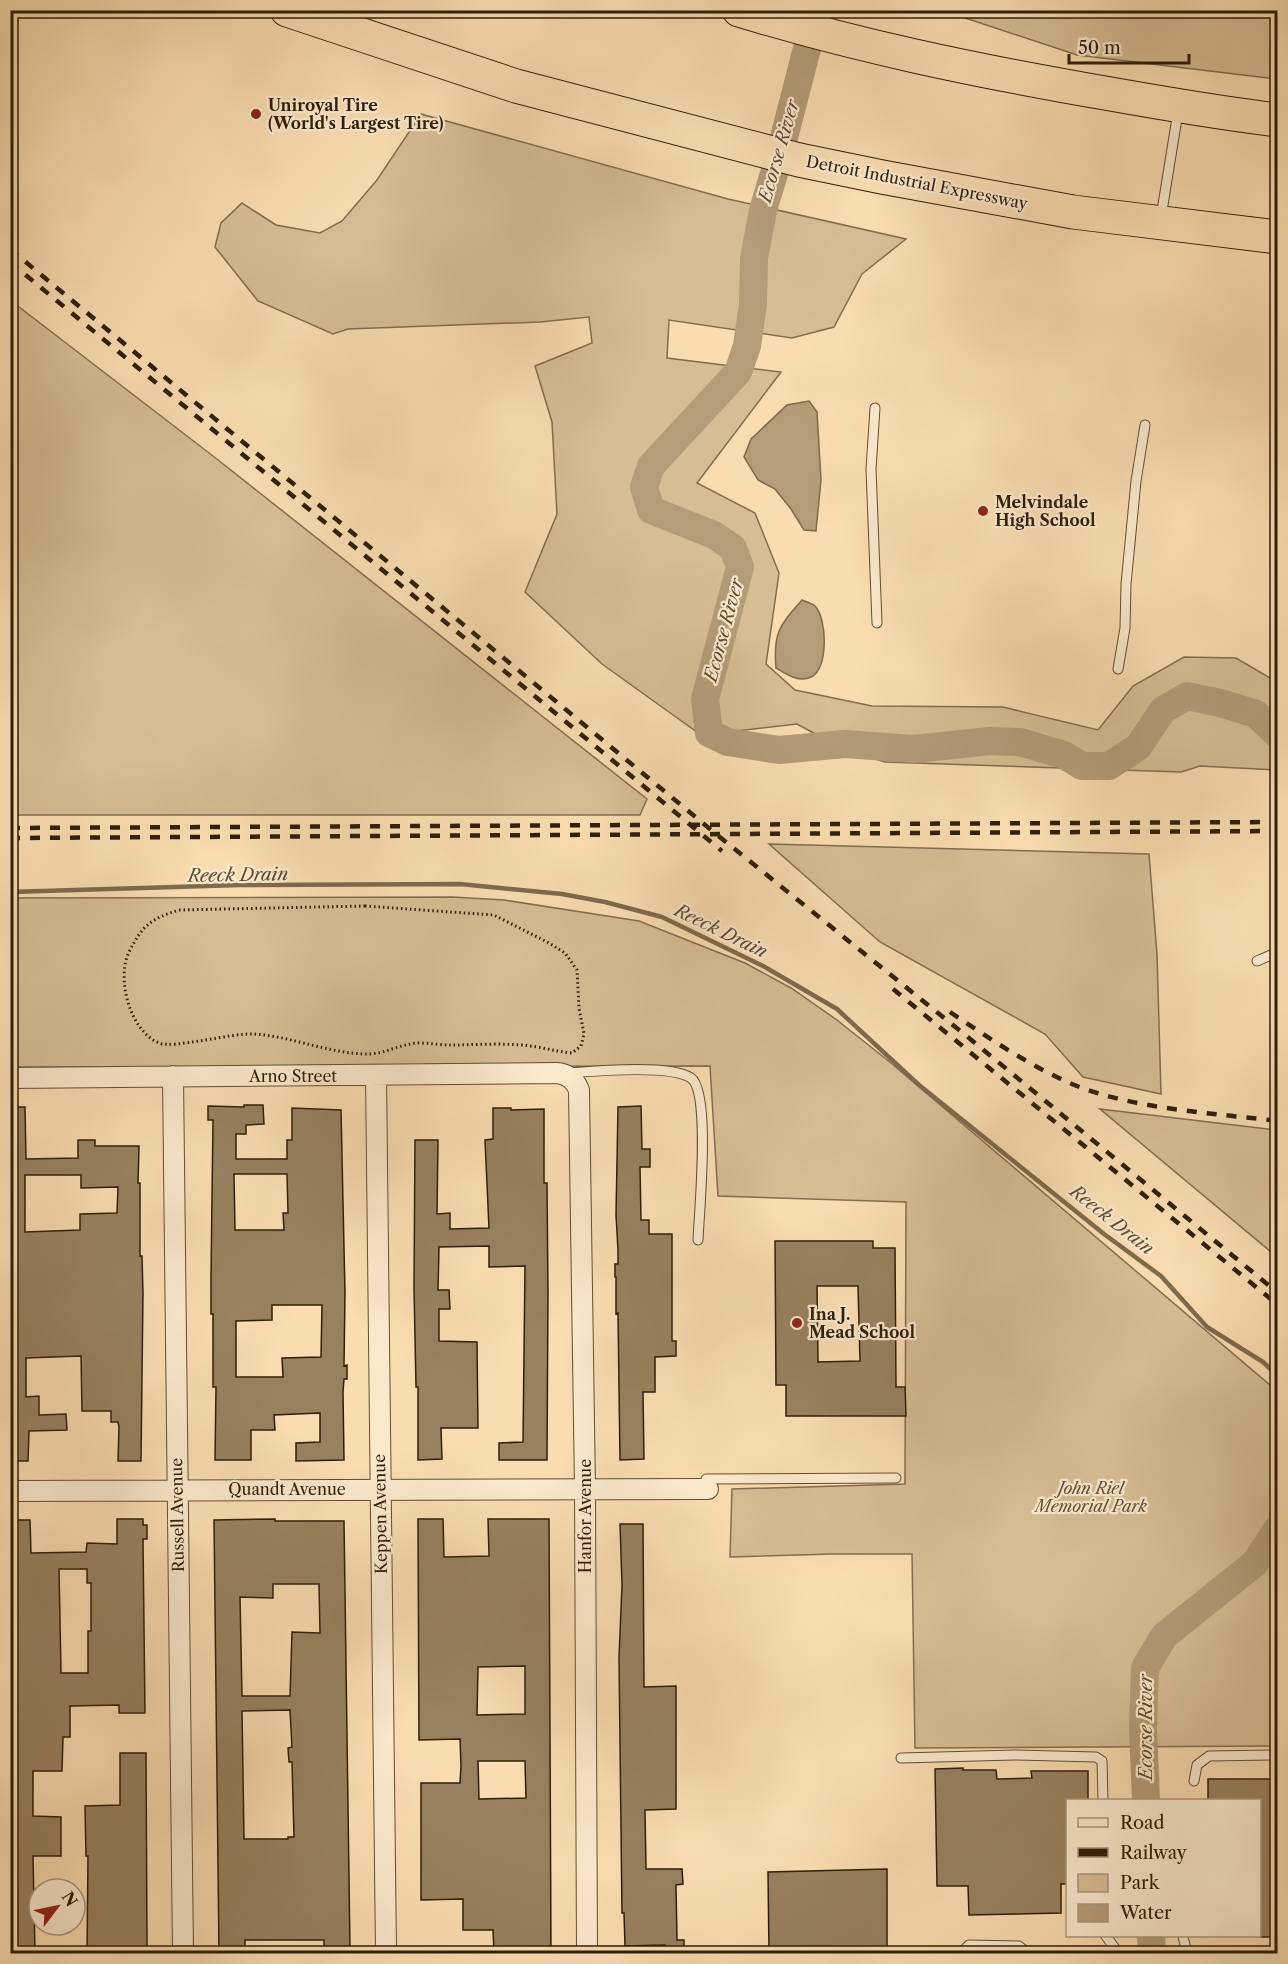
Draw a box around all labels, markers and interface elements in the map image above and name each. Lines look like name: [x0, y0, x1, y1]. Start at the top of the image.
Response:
scale bar: [1069, 27, 1189, 65]
text: 50 m: [1078, 37, 1121, 59]
place label: Uniroyal Tire (World's Largest Tire): [268, 95, 444, 133]
water label: Ecorse River: [753, 96, 805, 207]
marker: Uniroyal Tire (World's Largest Tire): [249, 107, 263, 121]
street label: Detroit Industrial Expressway: [805, 151, 1031, 214]
place label: Melvindale High School: [995, 492, 1096, 530]
marker: Melvindale High School: [976, 504, 990, 518]
water label: Ecorse River: [699, 575, 749, 686]
water label: Reeck Drain: [186, 863, 288, 887]
water label: Reeck Drain: [669, 898, 771, 963]
street label: Arno Street: [248, 1066, 337, 1086]
water label: Reeck Drain: [1064, 1179, 1158, 1260]
place label: Ina J. Mead School: [809, 1304, 915, 1342]
marker: Ina J. Mead School: [790, 1316, 804, 1330]
street label: Keppen Avenue: [369, 1454, 391, 1574]
street label: Russell Avenue: [166, 1458, 188, 1572]
street label: Hanfor Avenue: [575, 1459, 595, 1573]
park label: John Riel Memorial Park: [1033, 1478, 1147, 1516]
street label: Quandt Avenue: [228, 1479, 346, 1499]
water label: Ecorse River: [1135, 1673, 1157, 1782]
legend: [1066, 1799, 1261, 1937]
text: Road: [1120, 1812, 1165, 1834]
text: Railway: [1120, 1842, 1188, 1864]
text: Park: [1120, 1872, 1161, 1894]
north arrow: [27, 1877, 87, 1937]
text: N: [58, 1888, 82, 1910]
text: Water: [1119, 1902, 1172, 1924]

